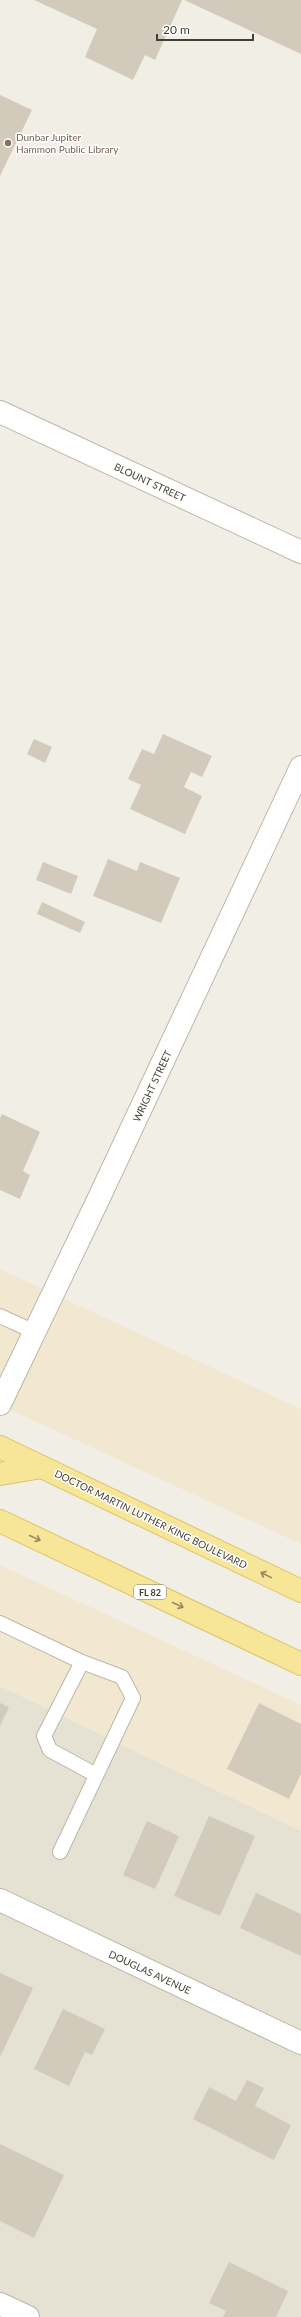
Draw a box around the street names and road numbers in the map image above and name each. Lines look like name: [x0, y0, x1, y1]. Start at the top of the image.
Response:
street label: BLOUNT STREET: [112, 460, 188, 504]
street label: WRIGHT STREET: [130, 1048, 174, 1124]
street label: DOCTOR MARTIN LUTHER KING BOULEVARD: [53, 1467, 250, 1571]
road number: FL 82: [134, 1585, 166, 1599]
street label: DOUGLAS AVENUE: [107, 1948, 193, 1996]

